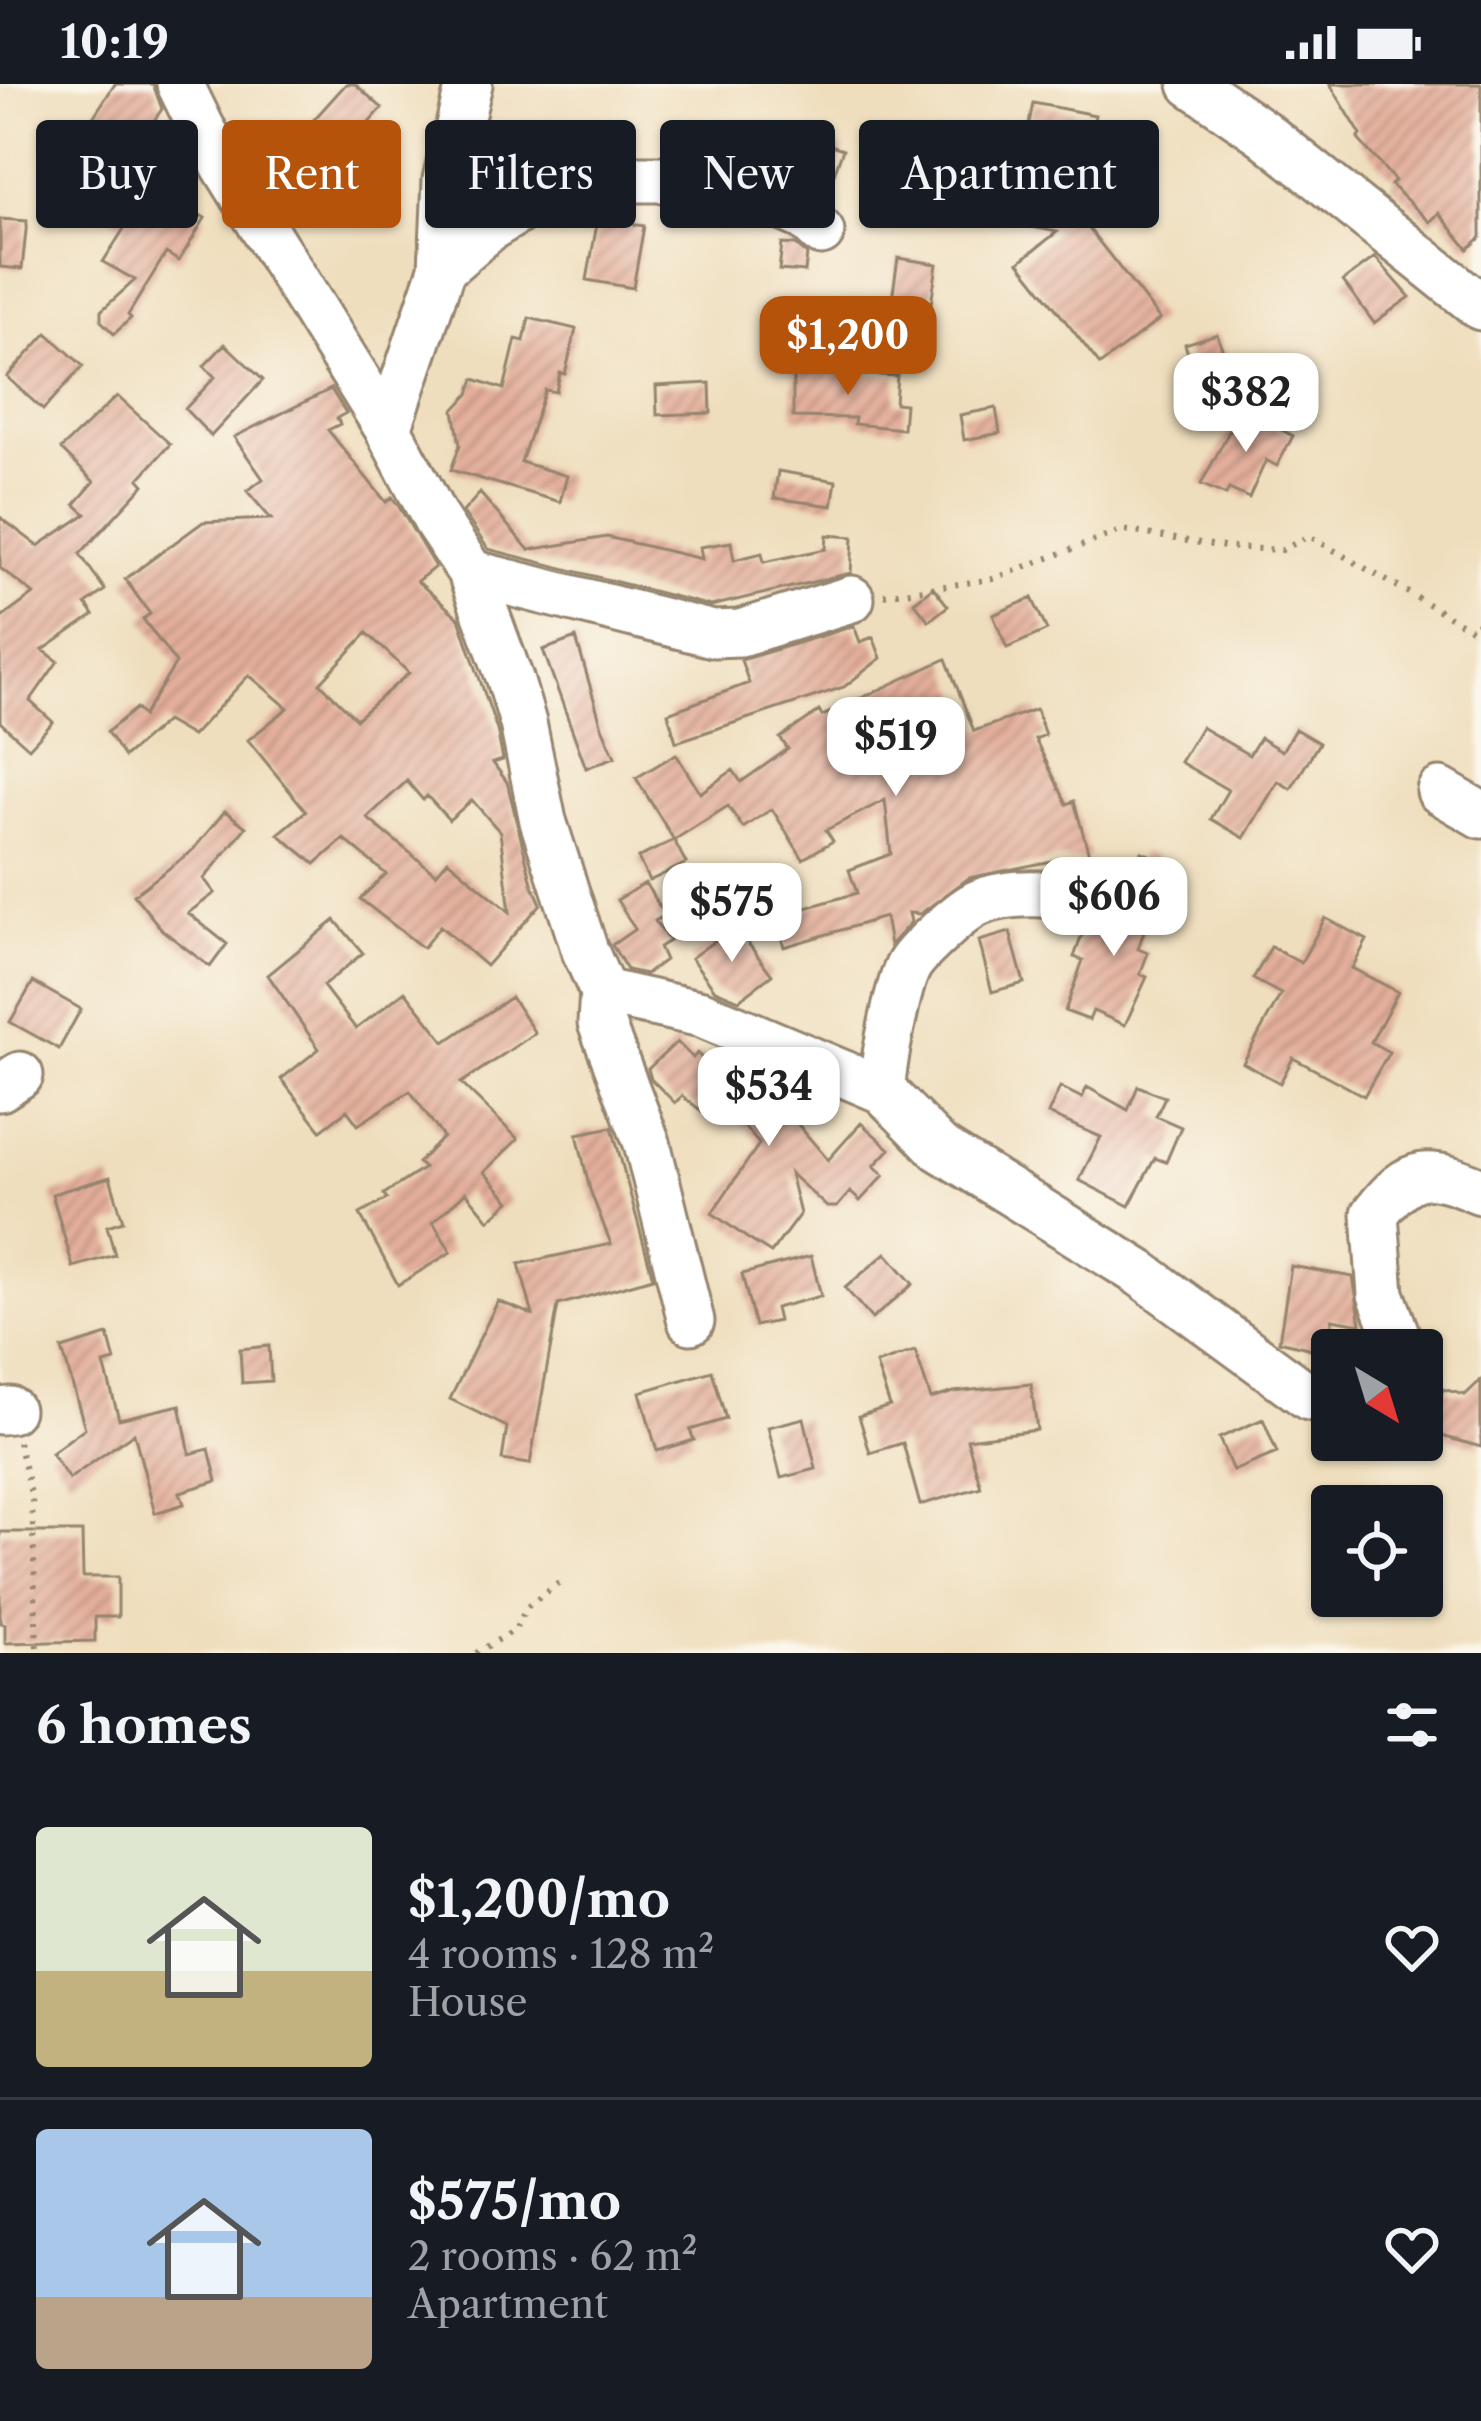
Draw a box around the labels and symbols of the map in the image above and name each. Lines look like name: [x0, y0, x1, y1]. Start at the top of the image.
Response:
pin: $1,200: [750, 296, 946, 398]
pin: $382: [1175, 353, 1317, 455]
pin: $519: [825, 697, 967, 799]
pin: $606: [1043, 857, 1185, 959]
pin: $575: [661, 863, 803, 965]
pin: $534: [698, 1047, 840, 1149]
north arrow: [1311, 1329, 1443, 1461]

